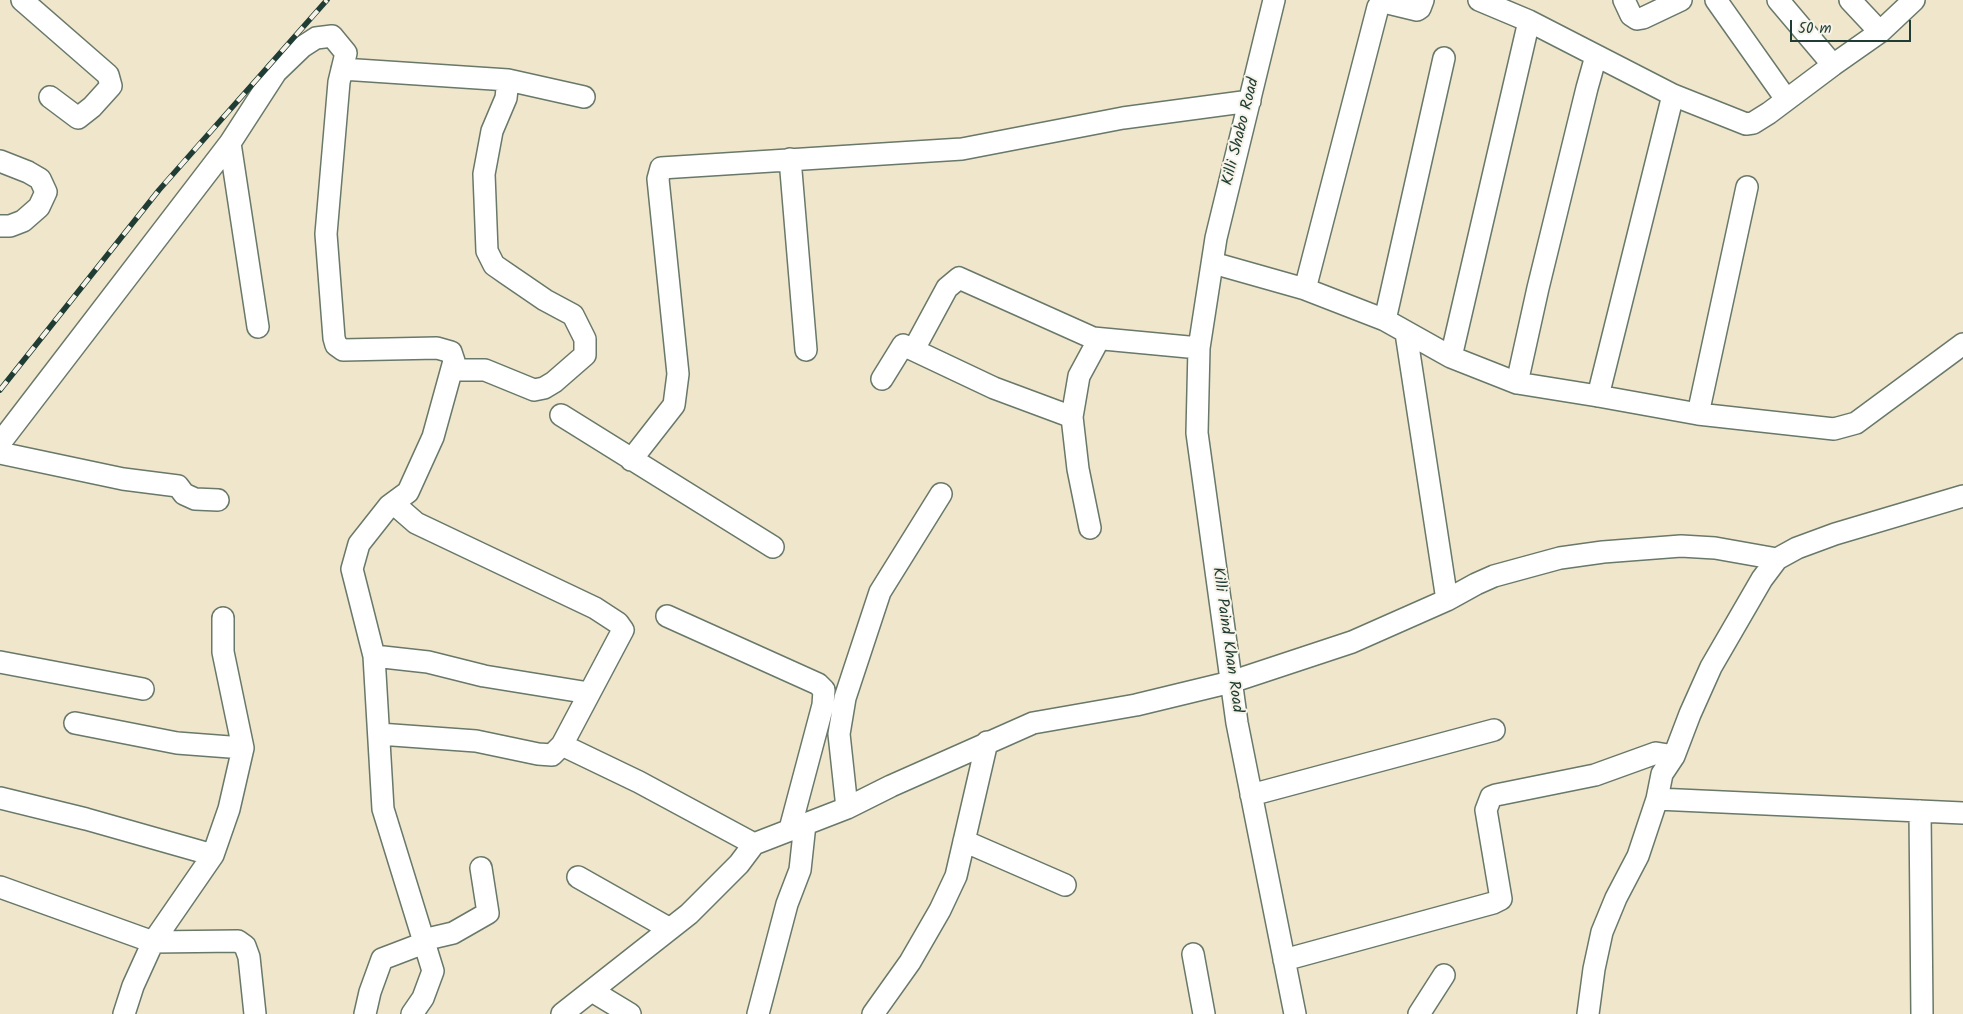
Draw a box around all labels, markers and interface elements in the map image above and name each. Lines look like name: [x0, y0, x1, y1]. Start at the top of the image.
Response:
scale bar: [1793, 10, 1914, 42]
text: 50 m: [1798, 17, 1832, 41]
street label: Killi Shabo Road: [1219, 76, 1265, 188]
street label: Killi Paind Khan Road: [1206, 566, 1246, 714]

